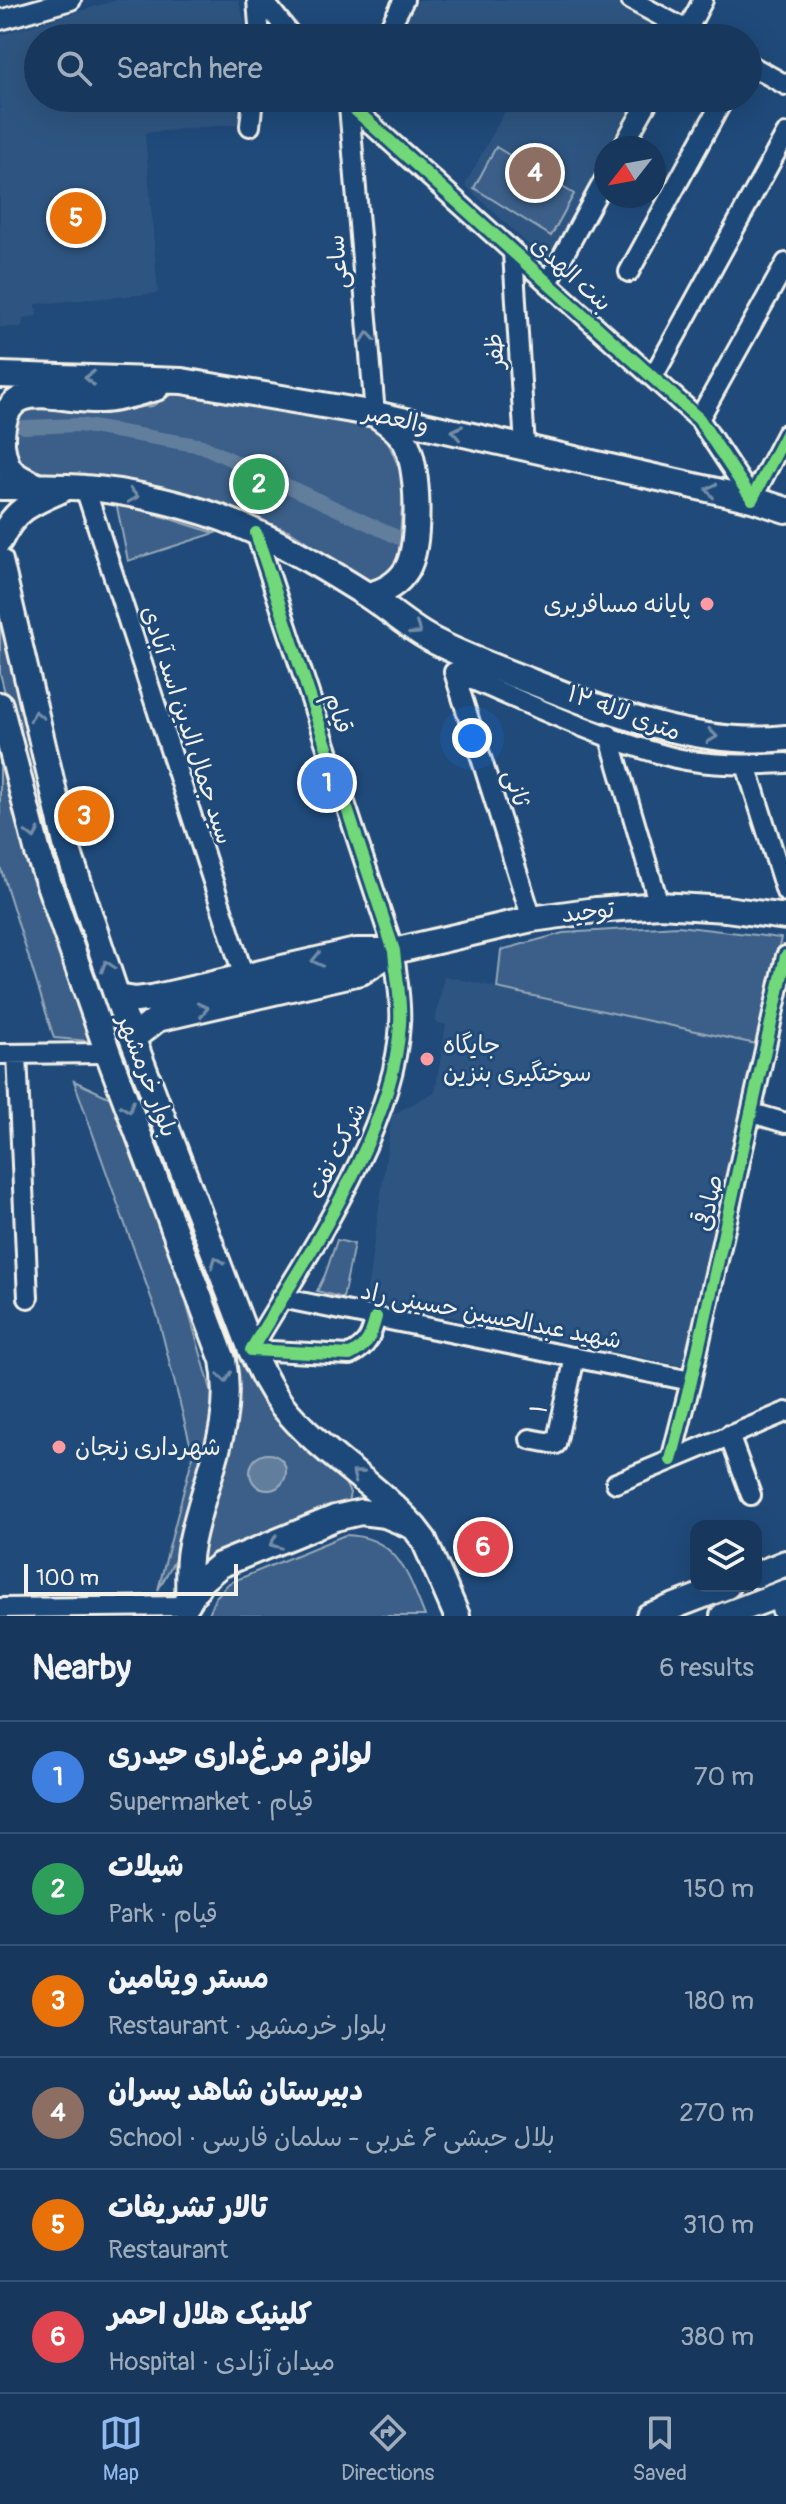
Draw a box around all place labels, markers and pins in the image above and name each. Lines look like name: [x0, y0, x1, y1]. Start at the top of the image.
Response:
pin: 4: [509, 143, 561, 203]
pin: 5: [50, 188, 102, 248]
pin: 2: [233, 454, 285, 514]
place label: پایانه مسافربری: [544, 590, 691, 619]
marker: پایانه مسافربری: [698, 595, 716, 613]
pin: 1: [301, 753, 353, 813]
pin: 3: [58, 786, 110, 846]
place label: جایگاه سوختگیرى بنزین: [443, 1031, 592, 1088]
marker: جایگاه سوختگیرى بنزین: [418, 1050, 436, 1068]
place label: شهرداری زنجان: [75, 1433, 221, 1462]
marker: شهرداری زنجان: [50, 1438, 68, 1456]
pin: 6: [457, 1517, 509, 1577]

